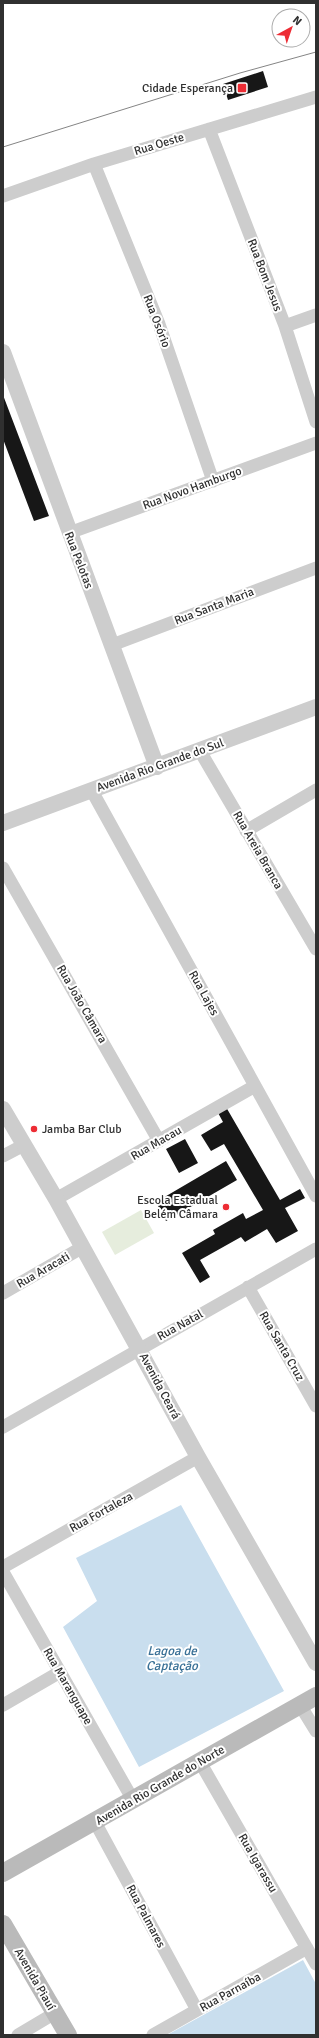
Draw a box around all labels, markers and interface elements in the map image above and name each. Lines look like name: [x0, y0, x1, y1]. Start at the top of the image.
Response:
north arrow: [271, 8, 311, 48]
text: N: [290, 13, 304, 28]
place label: Cidade Esperança: [142, 81, 233, 96]
marker: Cidade Esperança: [236, 82, 248, 94]
street label: Rua Oeste: [132, 130, 186, 159]
street label: Rua Bom Jesus: [244, 237, 285, 314]
street label: Rua Osório: [140, 292, 174, 350]
street label: Rua Novo Hamburgo: [141, 464, 244, 513]
street label: Rua Pelotas: [61, 530, 96, 591]
street label: Rua Santa Maria: [172, 584, 256, 629]
street label: Avenida Rio Grande do Sul: [94, 735, 226, 795]
street label: Rua Areia Branca: [229, 809, 286, 892]
street label: Rua João Câmara: [53, 962, 110, 1046]
street label: Rua Lajes: [185, 968, 222, 1018]
place label: Jamba Bar Club: [42, 1122, 122, 1137]
street label: Rua Macau: [128, 1123, 184, 1164]
marker: Jamba Bar Club: [29, 1124, 39, 1134]
place label: Escola Estadual Belém Câmara: [137, 1193, 218, 1222]
marker: Escola Estadual Belém Câmara: [221, 1202, 231, 1212]
street label: Rua Aracati: [14, 1249, 73, 1292]
street label: Rua Natal: [155, 1306, 206, 1344]
street label: Rua Santa Cruz: [256, 1309, 308, 1384]
street label: Avenida Ceará: [136, 1350, 183, 1422]
street label: Rua Fortaleza: [67, 1489, 136, 1536]
water label: Lagoa de Captação: [146, 1643, 199, 1674]
street label: Rua Maranguape: [39, 1645, 96, 1727]
street label: Avenida Rio Grande do Norte: [93, 1742, 228, 1829]
street label: Rua Igarassu: [235, 1831, 280, 1895]
street label: Rua Palmares: [123, 1882, 168, 1950]
street label: Avenida Piauí: [11, 1946, 59, 2014]
street label: Rua Parnaíba: [197, 1969, 263, 2015]

